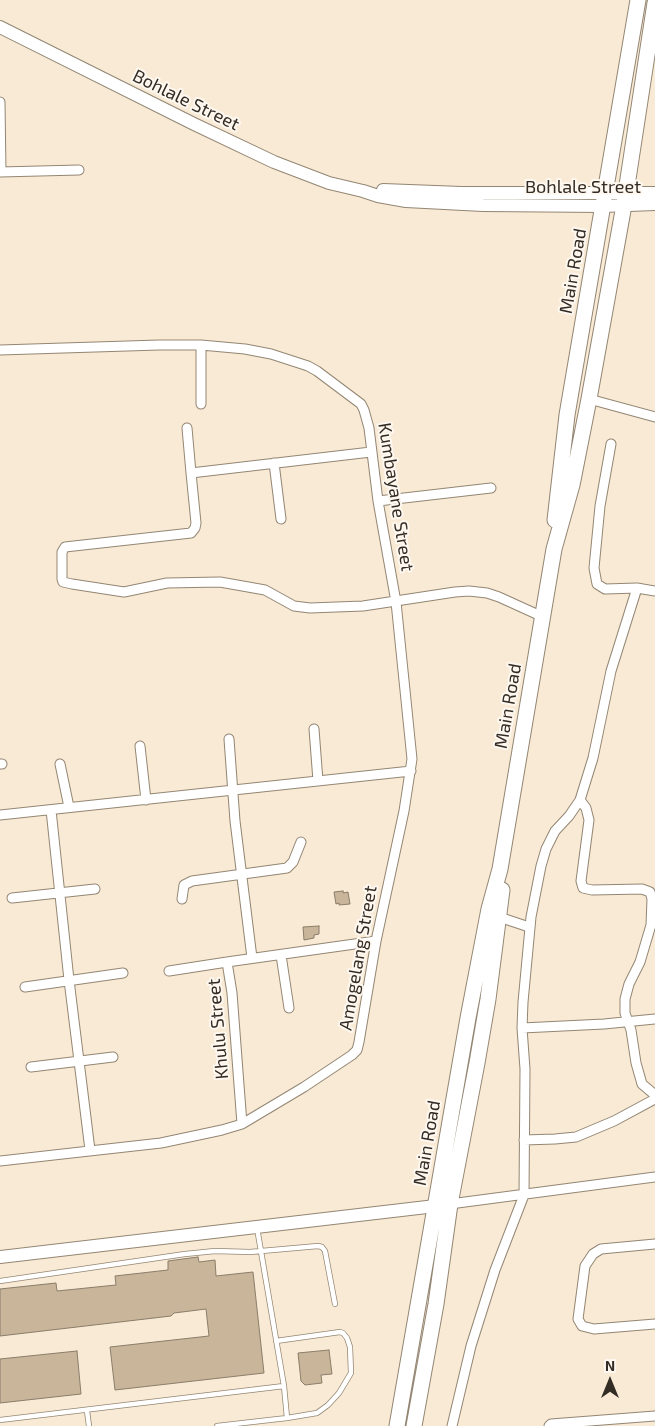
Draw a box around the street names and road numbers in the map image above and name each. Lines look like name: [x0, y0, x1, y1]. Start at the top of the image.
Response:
street label: Bohlale Street: [129, 65, 243, 135]
street label: Bohlale Street: [525, 176, 641, 198]
street label: Main Road: [555, 227, 591, 315]
street label: Kumbayane Street: [374, 421, 418, 573]
street label: Main Road: [490, 662, 526, 750]
street label: Amogelang Street: [335, 884, 381, 1032]
street label: Khulu Street: [203, 978, 233, 1080]
street label: Main Road: [409, 1099, 445, 1187]

